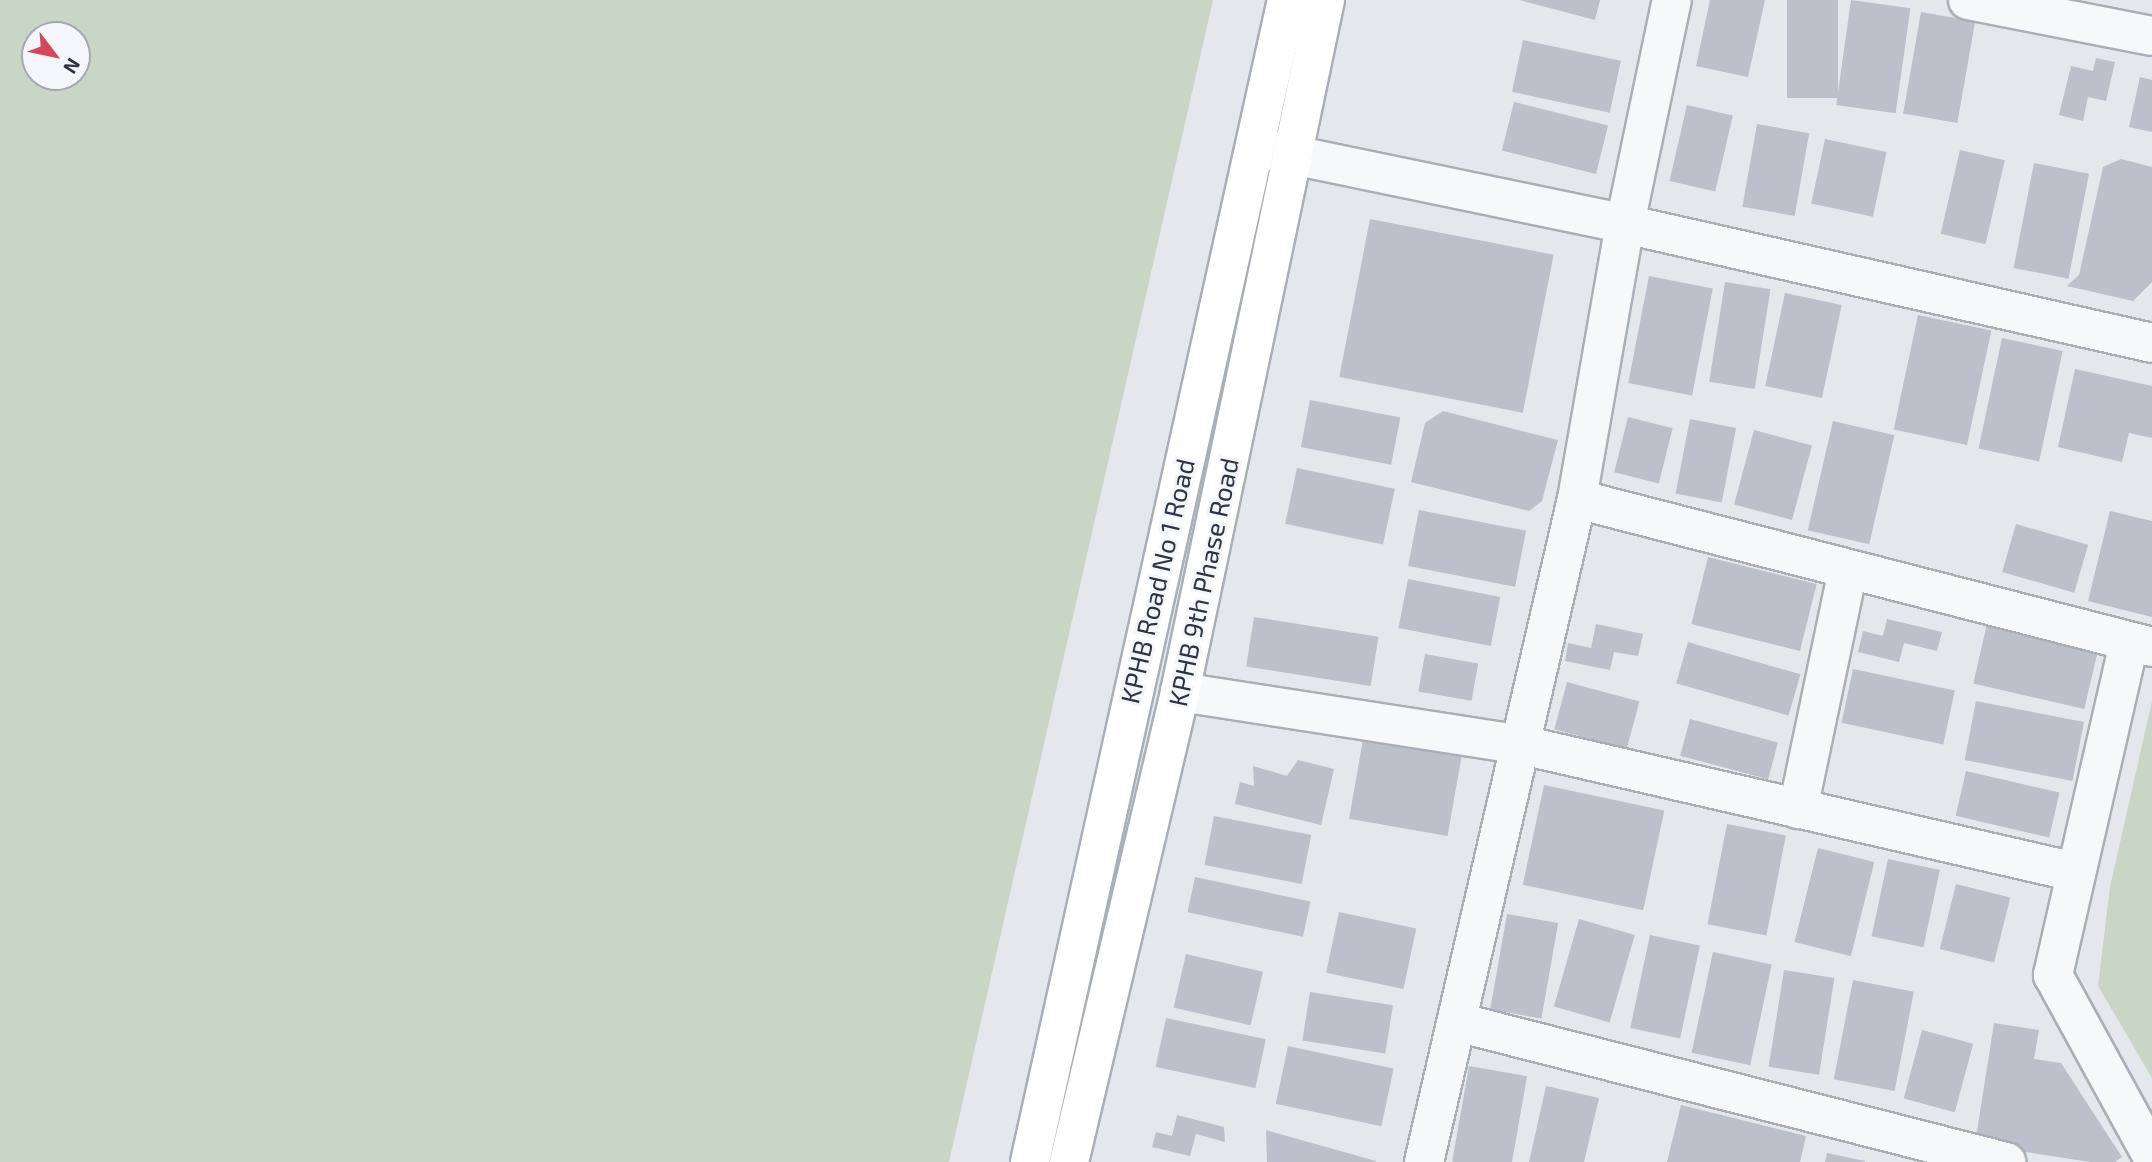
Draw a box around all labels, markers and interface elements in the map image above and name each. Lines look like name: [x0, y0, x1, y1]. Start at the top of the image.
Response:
north arrow: [21, 21, 91, 91]
text: N: [59, 54, 86, 78]
street label: KPHB Road No 1 Road: [1114, 455, 1200, 707]
street label: KPHB 9th Phase Road: [1161, 455, 1245, 709]

